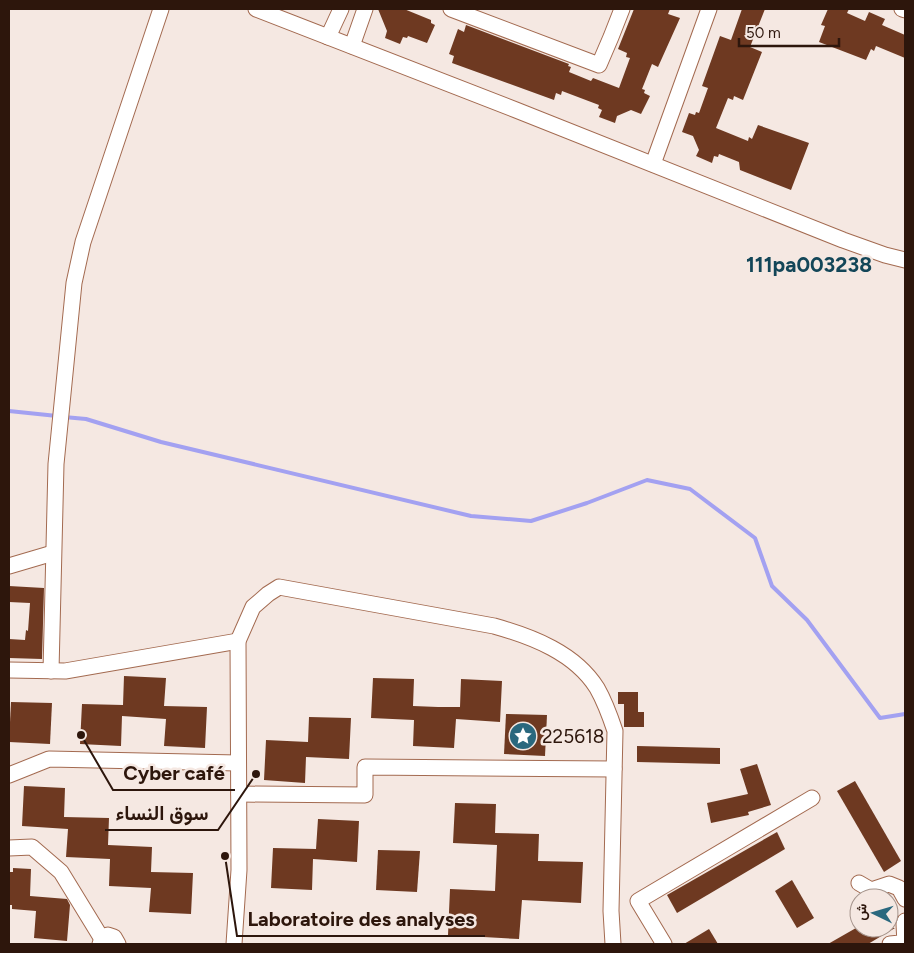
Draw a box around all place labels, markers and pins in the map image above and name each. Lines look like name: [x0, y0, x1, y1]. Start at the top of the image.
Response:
place icon: 225618: [508, 721, 538, 751]
place label: 225618: [542, 725, 604, 748]
callout: Cyber café: [113, 755, 235, 790]
callout: سوق النساء: [105, 795, 218, 830]
callout: Laboratoire des analyses: [237, 901, 485, 936]

